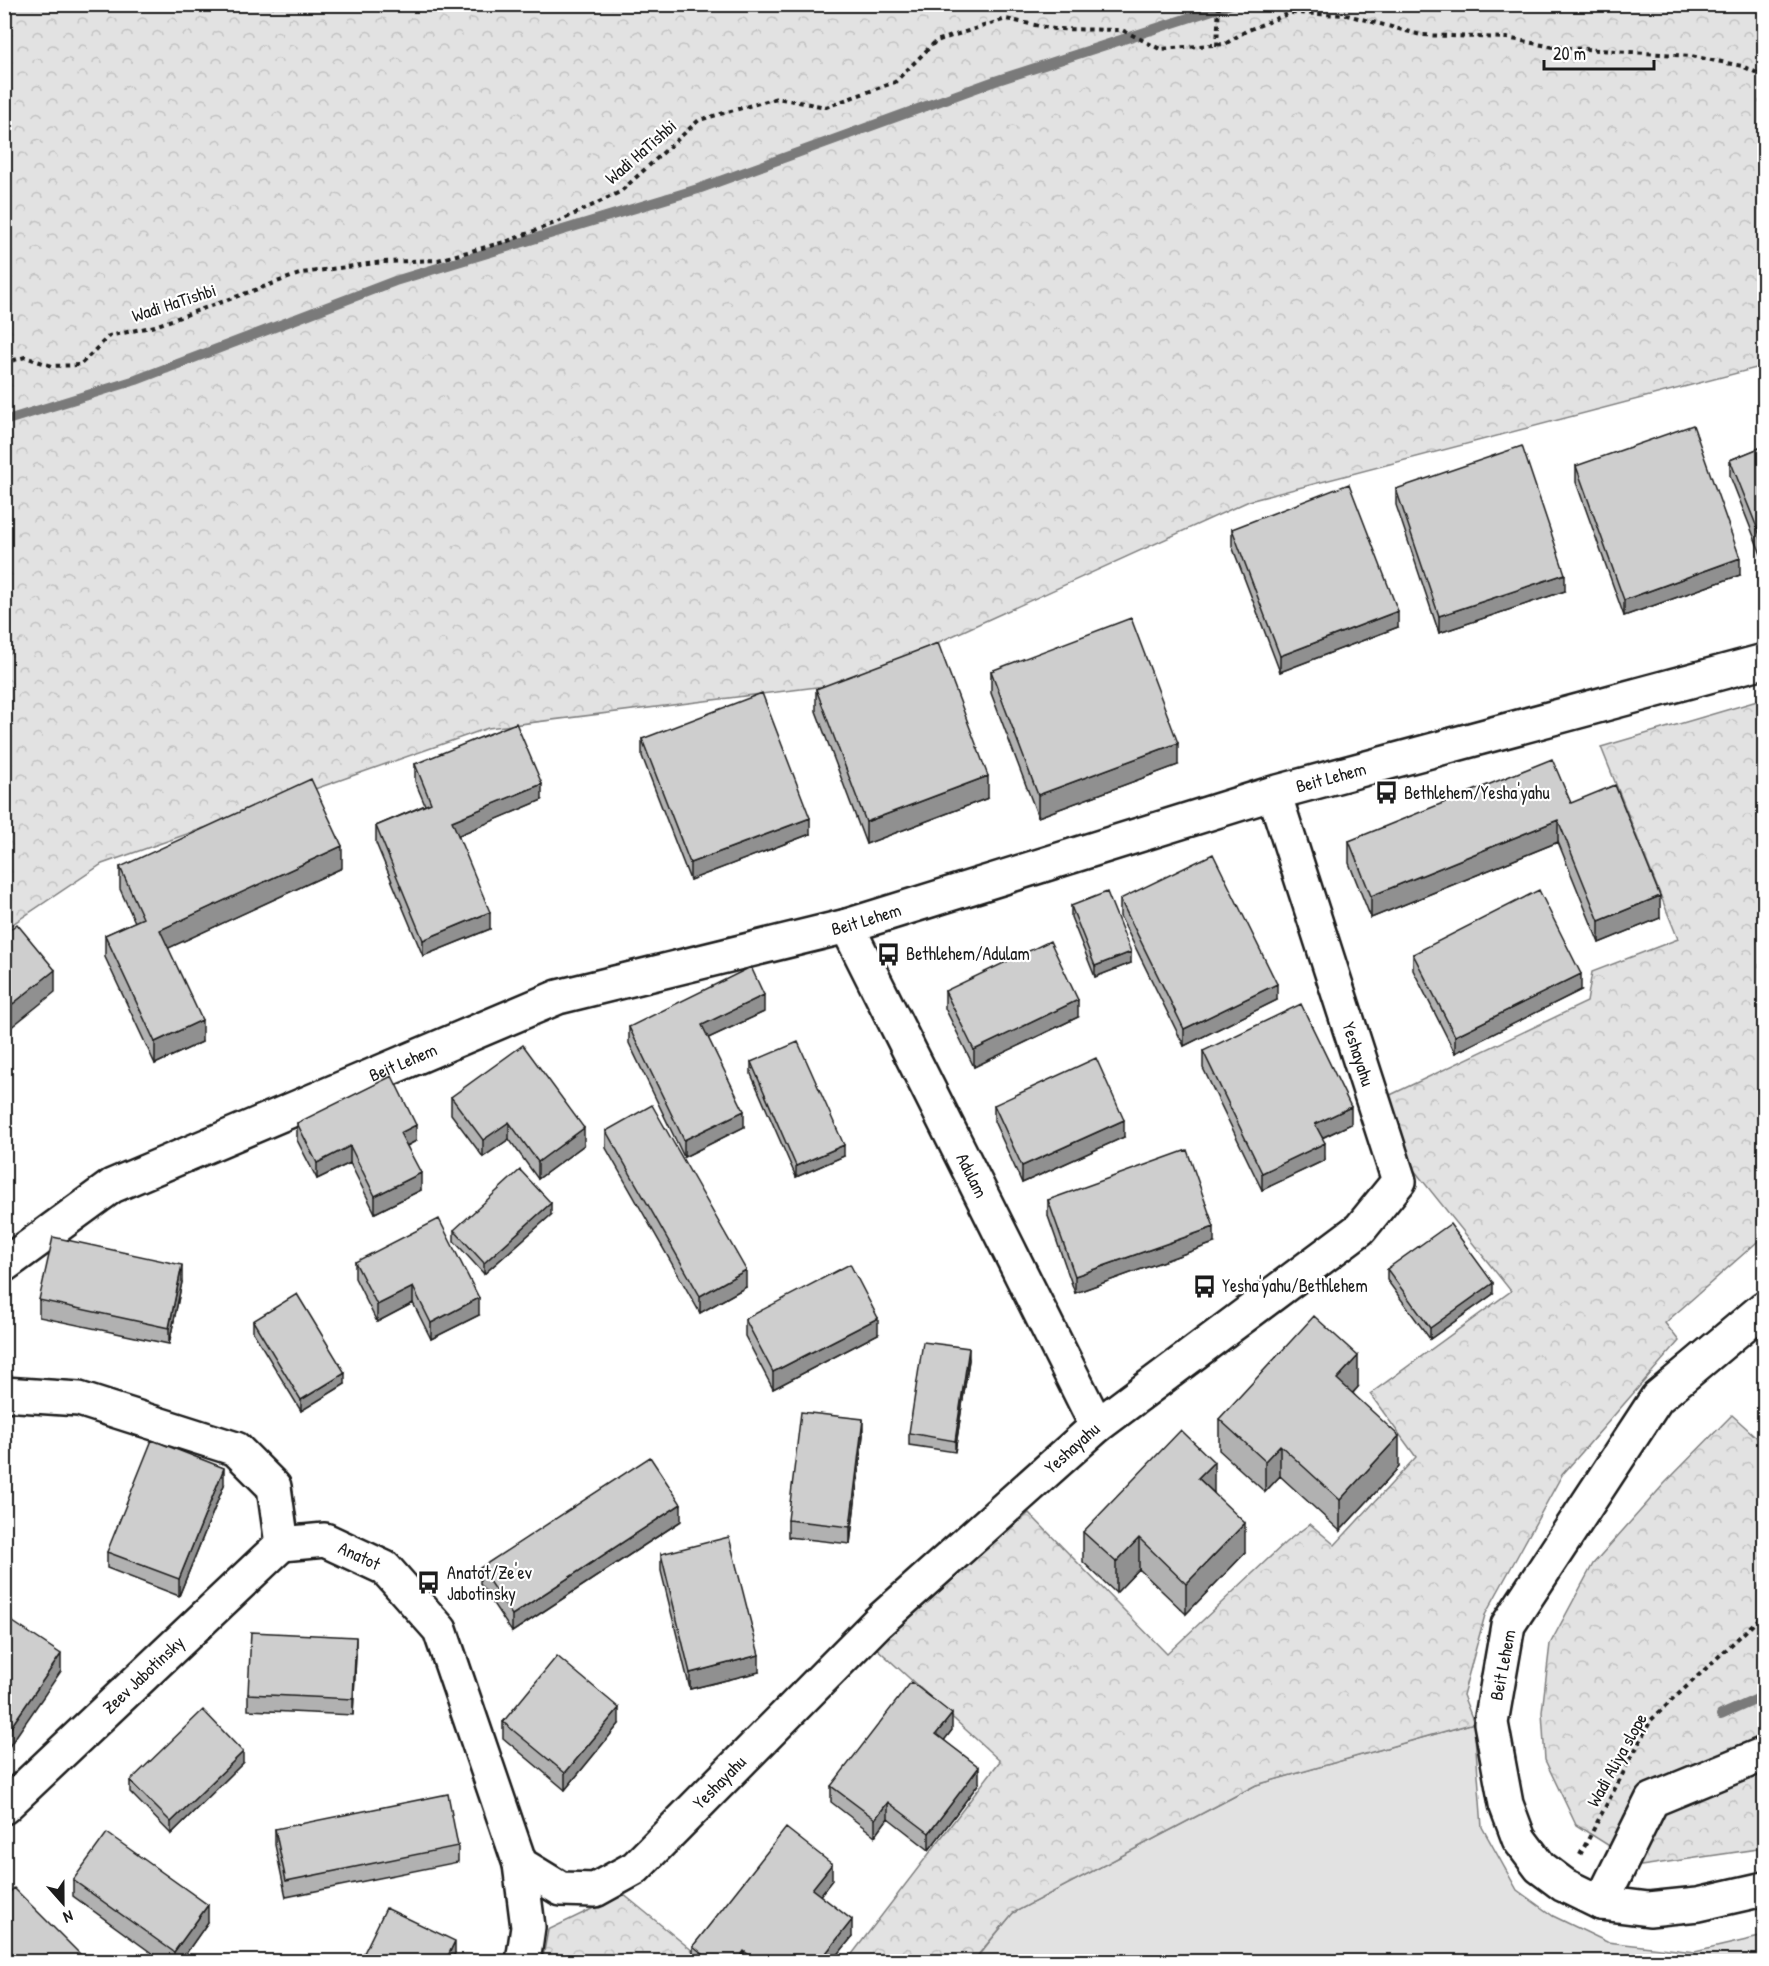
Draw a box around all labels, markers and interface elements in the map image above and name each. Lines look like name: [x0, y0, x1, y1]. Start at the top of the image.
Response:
scale bar: [1544, 33, 1654, 71]
text: 20 m: [1553, 41, 1586, 66]
street label: Wadi HaTishbi: [600, 114, 682, 190]
street label: Wadi HaTishbi: [129, 277, 219, 328]
street label: Beit Lehem: [1293, 756, 1369, 799]
bus stop icon: Bethlehem/Yesha'yahu: [1373, 780, 1399, 806]
place label: Bethlehem/Yesha'yahu: [1404, 780, 1550, 805]
street label: Beit Lehem: [829, 897, 904, 941]
bus stop icon: Bethlehem/Adulam: [875, 941, 901, 967]
place label: Bethlehem/Adulam: [906, 941, 1030, 966]
street label: Yeshayahu: [1336, 1019, 1381, 1089]
street label: Beit Lehem: [365, 1037, 441, 1088]
street label: Adulam: [950, 1149, 994, 1202]
bus stop icon: Yesha'yahu/Bethlehem: [1191, 1273, 1217, 1299]
place label: Yesha'yahu/Bethlehem: [1222, 1273, 1368, 1298]
street label: Yeshayahu: [1039, 1417, 1105, 1479]
street label: Anatot: [334, 1535, 385, 1576]
place label: Anatot/Ze'ev Jabotinsky: [447, 1560, 532, 1606]
bus stop icon: Anatot/Ze'ev Jabotinsky: [416, 1570, 442, 1596]
street label: Beit Lehem: [1483, 1627, 1522, 1702]
street label: Zeev Jabotinsky: [97, 1630, 190, 1719]
street label: Wadi Aliya slope: [1581, 1708, 1653, 1811]
street label: Yeshayahu: [687, 1750, 751, 1814]
north arrow: [33, 1873, 93, 1933]
text: N: [60, 1905, 76, 1929]

